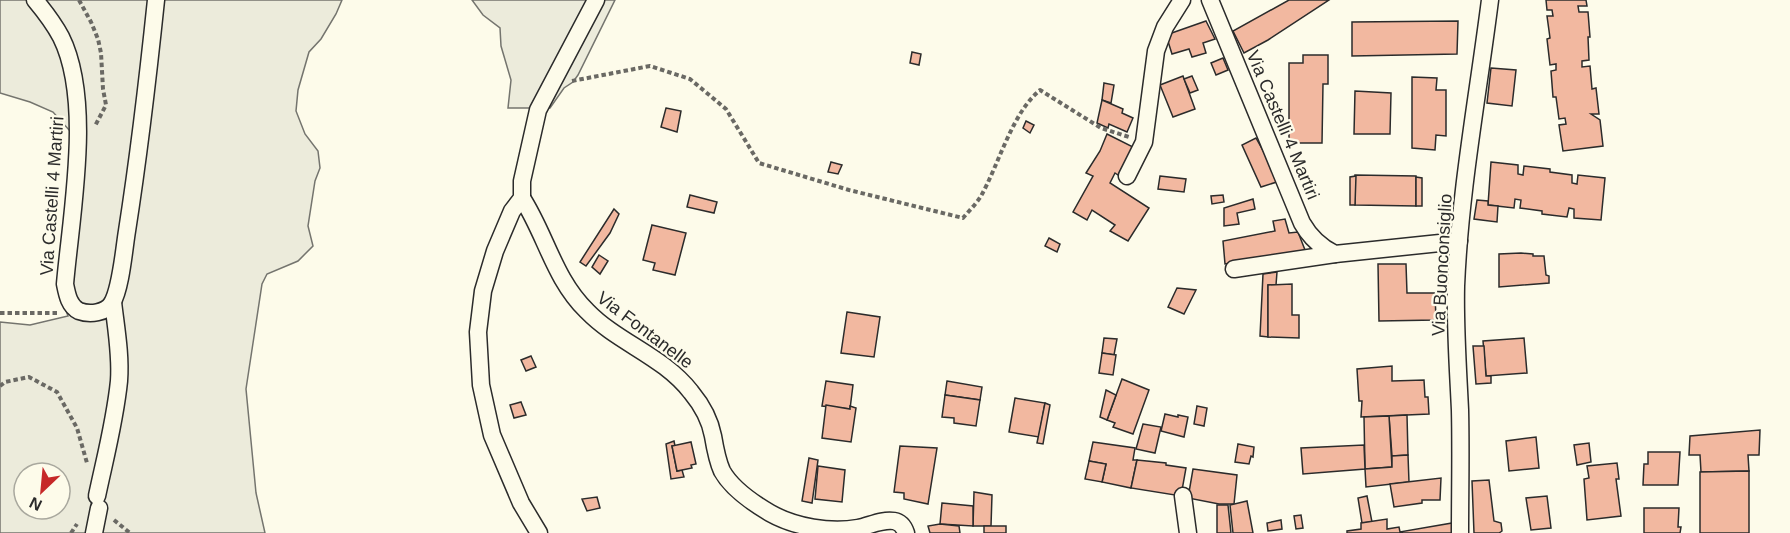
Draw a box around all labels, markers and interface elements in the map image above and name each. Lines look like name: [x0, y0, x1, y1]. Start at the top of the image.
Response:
street label: Via Castelli 4 Martiri: [1243, 48, 1323, 202]
street label: Via Castelli 4 Martiri: [36, 116, 68, 276]
street label: Via Buonconsiglio: [1428, 193, 1456, 337]
street label: Via Fontanelle: [593, 287, 697, 373]
north arrow: [12, 461, 72, 521]
text: N: [27, 494, 45, 514]

